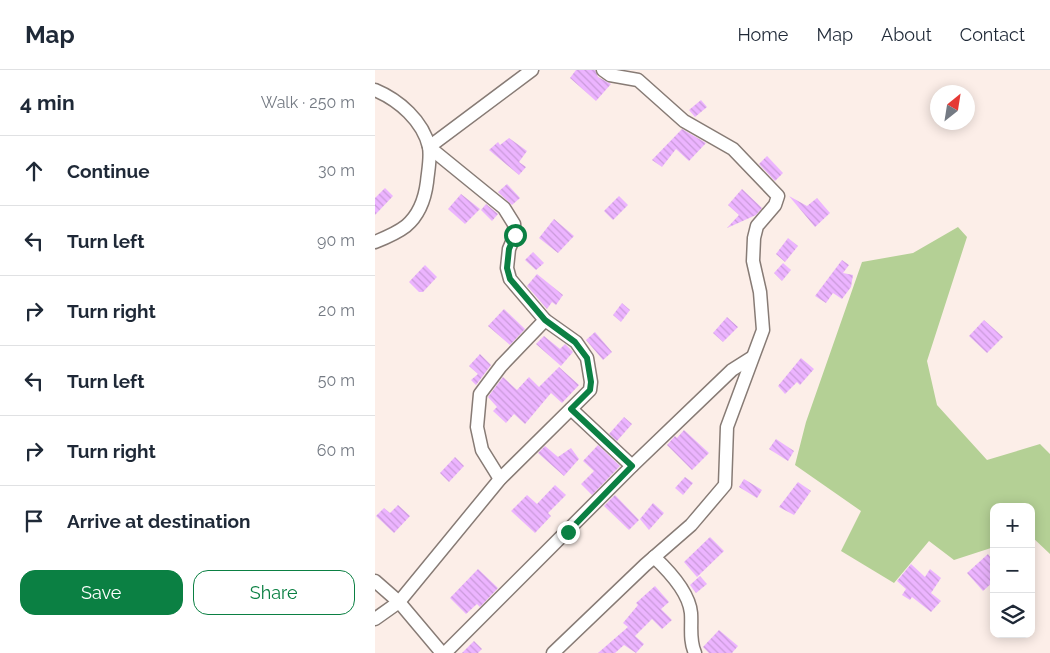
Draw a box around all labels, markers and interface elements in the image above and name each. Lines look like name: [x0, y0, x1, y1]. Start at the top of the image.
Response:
text: Map: [25, 20, 75, 49]
text: Home: [737, 24, 788, 45]
text: Map: [816, 24, 853, 45]
text: About: [881, 24, 932, 45]
text: Contact: [960, 24, 1025, 45]
north arrow: [930, 85, 975, 130]
text: 4 min: [20, 90, 75, 115]
text: Walk · 250 m: [261, 93, 355, 112]
icon: ahead: [20, 157, 48, 185]
text: Continue: [67, 160, 150, 182]
text: 30 m: [318, 161, 355, 180]
route start: [504, 224, 527, 247]
icon: left: [20, 227, 48, 255]
text: Turn left: [67, 230, 144, 252]
text: 90 m: [317, 231, 355, 250]
icon: right: [20, 297, 48, 325]
text: Turn right: [67, 300, 156, 322]
text: 20 m: [318, 301, 355, 320]
icon: left: [20, 367, 48, 395]
text: Turn left: [67, 370, 144, 392]
text: 50 m: [318, 371, 355, 390]
icon: right: [20, 437, 48, 465]
text: Turn right: [67, 440, 156, 462]
text: 60 m: [317, 441, 355, 460]
map controls: [990, 503, 1035, 638]
button: +: [990, 503, 1035, 548]
icon: arrive: [20, 507, 48, 535]
text: Arrive at destination: [67, 510, 251, 532]
route end: [557, 521, 580, 544]
button: −: [990, 548, 1035, 593]
button: Save: [20, 570, 183, 615]
button: Share: [193, 570, 355, 615]
button: layers: [990, 593, 1035, 638]

